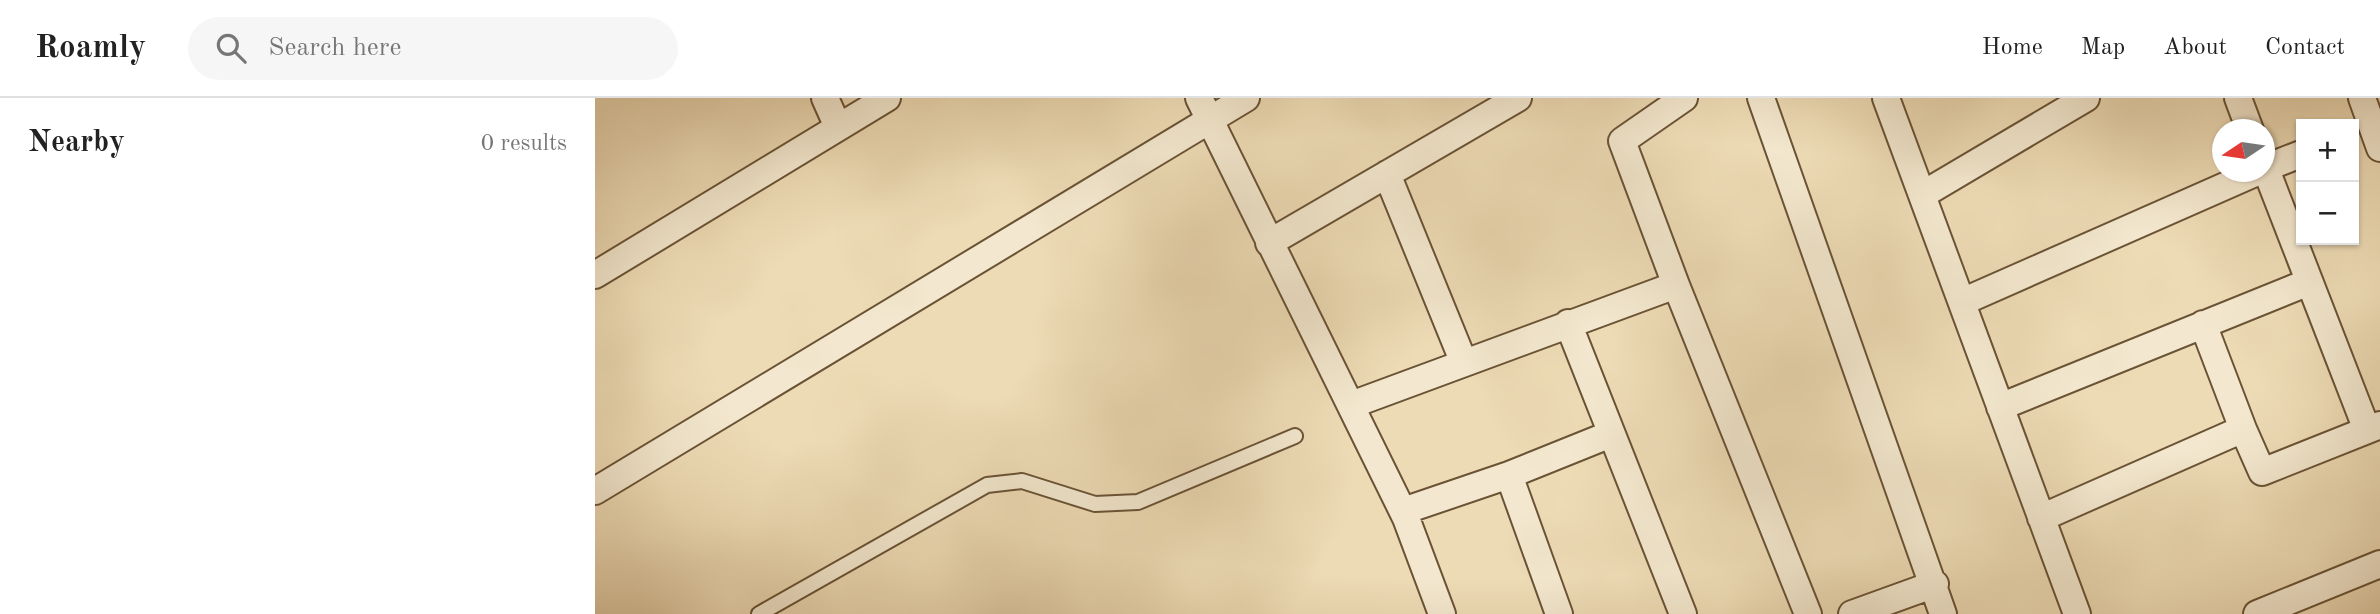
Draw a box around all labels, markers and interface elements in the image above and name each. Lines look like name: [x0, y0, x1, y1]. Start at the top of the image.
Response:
search box: [188, 17, 678, 80]
icon: search: [212, 29, 250, 67]
text: Roamly: [35, 32, 146, 65]
text: Search here: [268, 35, 401, 61]
text: Home: [1982, 36, 2043, 60]
text: Map: [2081, 36, 2125, 60]
text: About: [2163, 36, 2227, 60]
text: Contact: [2265, 36, 2345, 60]
north arrow: [2212, 119, 2275, 182]
map controls: [2296, 119, 2359, 245]
button: +: [2296, 119, 2359, 182]
text: Nearby: [28, 128, 125, 158]
text: 0 results: [481, 132, 567, 155]
button: −: [2296, 182, 2359, 245]

